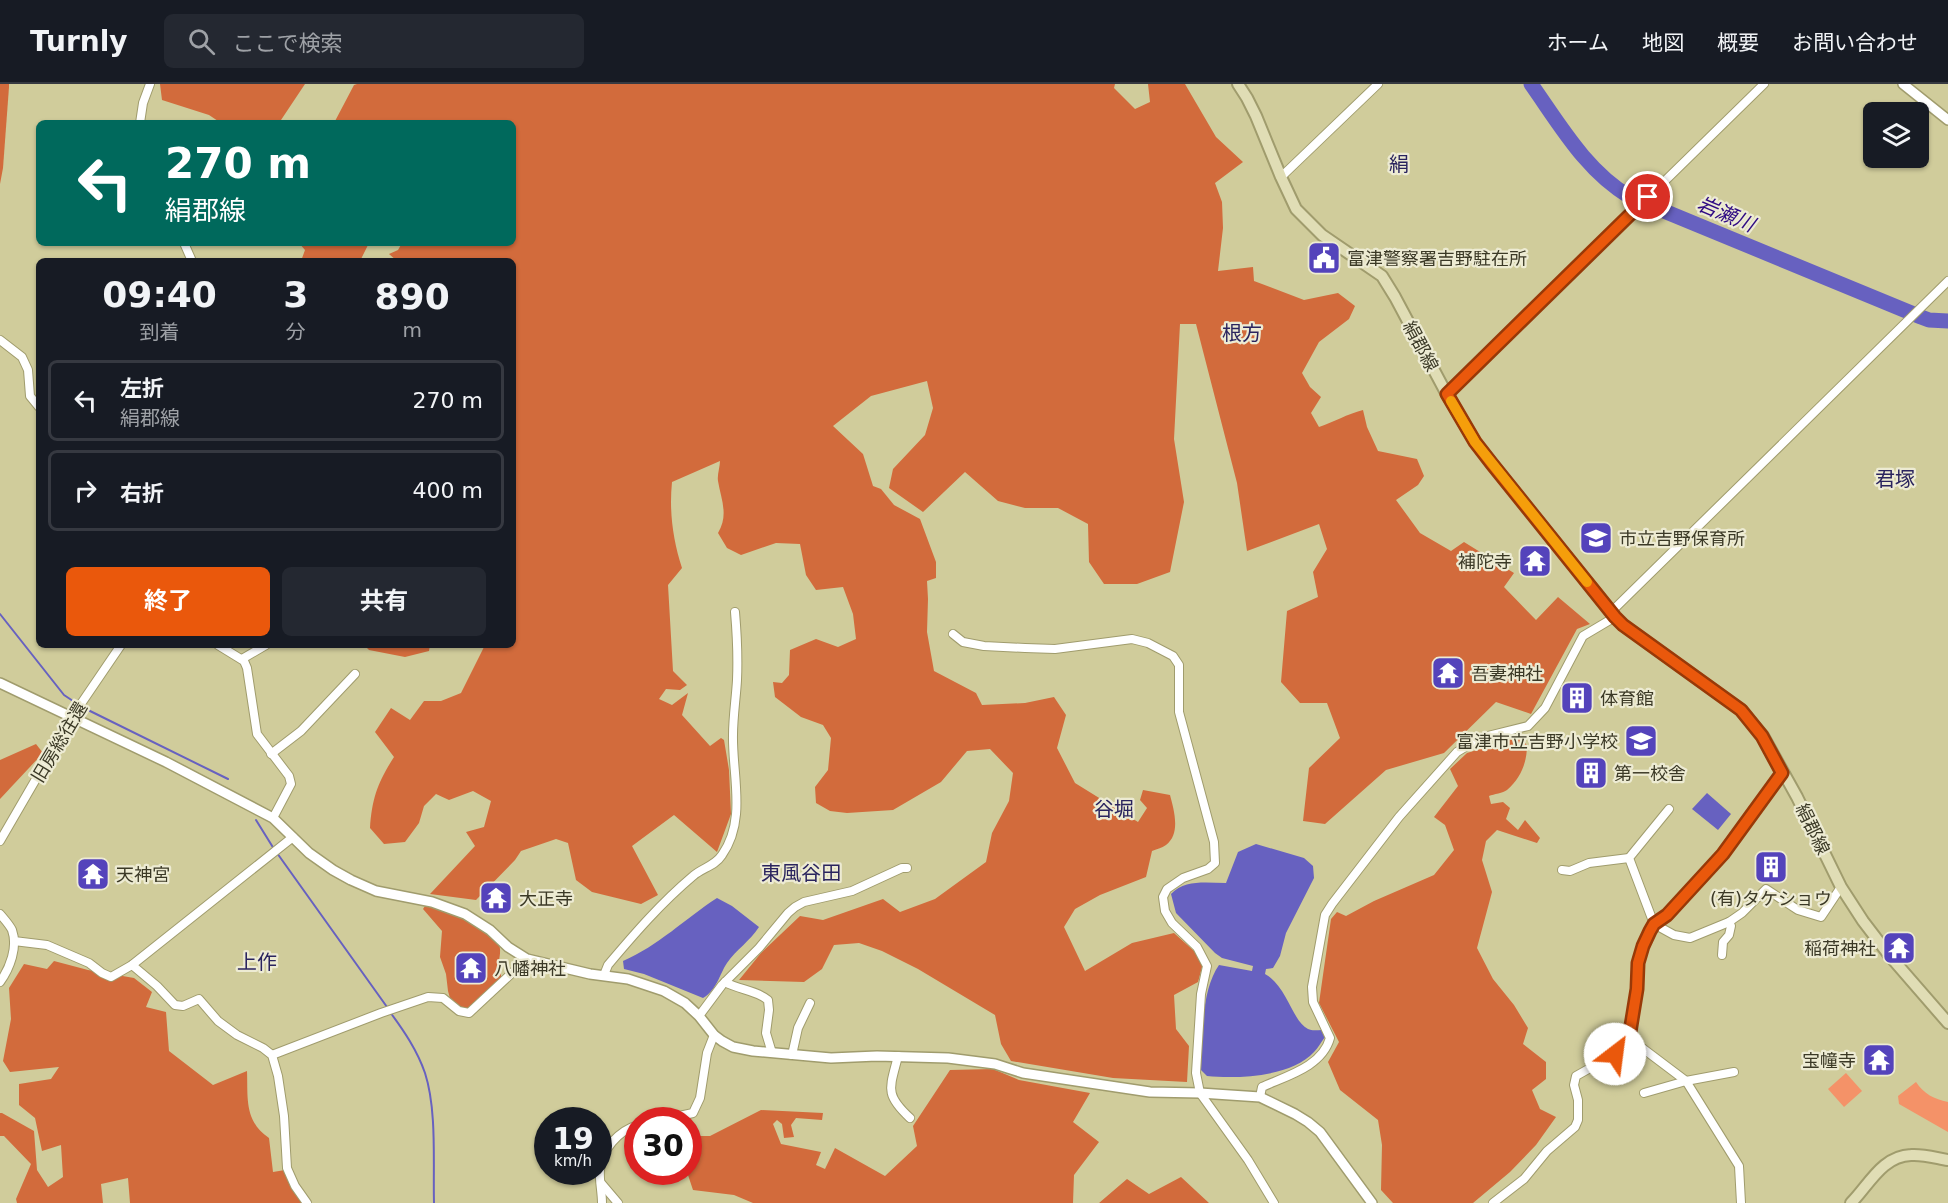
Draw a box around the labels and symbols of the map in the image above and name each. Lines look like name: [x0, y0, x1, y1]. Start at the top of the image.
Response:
district label: 絹: [1389, 152, 1409, 176]
pin: [1622, 171, 1673, 222]
water label: 岩瀬川: [1694, 191, 1760, 238]
public building icon: 富津警察署吉野駐在所: [1306, 240, 1342, 276]
place label: 富津警察署吉野駐在所: [1347, 248, 1527, 269]
street label: 絹郡線: [1399, 317, 1443, 375]
district label: 根方: [1222, 321, 1262, 345]
district label: 君塚: [1875, 467, 1915, 491]
school or university icon: 市立吉野保育所: [1578, 520, 1614, 556]
place label: 市立吉野保育所: [1619, 528, 1745, 549]
temple icon: 補陀寺: [1517, 543, 1553, 579]
place label: 補陀寺: [1458, 551, 1512, 572]
temple icon: 吾妻神社: [1430, 655, 1466, 691]
place label: 吾妻神社: [1471, 663, 1543, 684]
building icon: 体育館: [1559, 680, 1595, 716]
place label: 体育館: [1600, 688, 1654, 709]
street label: 旧房総往還: [27, 698, 91, 786]
school or university icon: 富津市立吉野小学校: [1623, 723, 1659, 759]
place label: 富津市立吉野小学校: [1456, 731, 1618, 752]
building icon: 第一校舎: [1573, 755, 1609, 791]
place label: 第一校舎: [1614, 763, 1686, 784]
district label: 谷堀: [1094, 797, 1134, 821]
street label: 絹郡線: [1792, 800, 1834, 858]
building icon: (有)タケショウ: [1753, 849, 1789, 885]
temple icon: 天神宮: [75, 856, 111, 892]
district label: 東風谷田: [761, 861, 841, 885]
place label: 天神宮: [116, 864, 170, 885]
temple icon: 大正寺: [478, 880, 514, 916]
place label: 大正寺: [519, 888, 573, 909]
place label: (有)タケショウ: [1710, 888, 1832, 909]
temple icon: 稲荷神社: [1881, 930, 1917, 966]
place label: 稲荷神社: [1804, 938, 1876, 959]
district label: 上作: [237, 950, 277, 974]
temple icon: 八幡神社: [453, 950, 489, 986]
place label: 八幡神社: [494, 958, 566, 979]
position arrow: [1583, 1022, 1647, 1086]
temple icon: 宝幢寺: [1861, 1042, 1897, 1078]
place label: 宝幢寺: [1802, 1050, 1856, 1071]
speed limit sign: 30: [624, 1107, 702, 1185]

